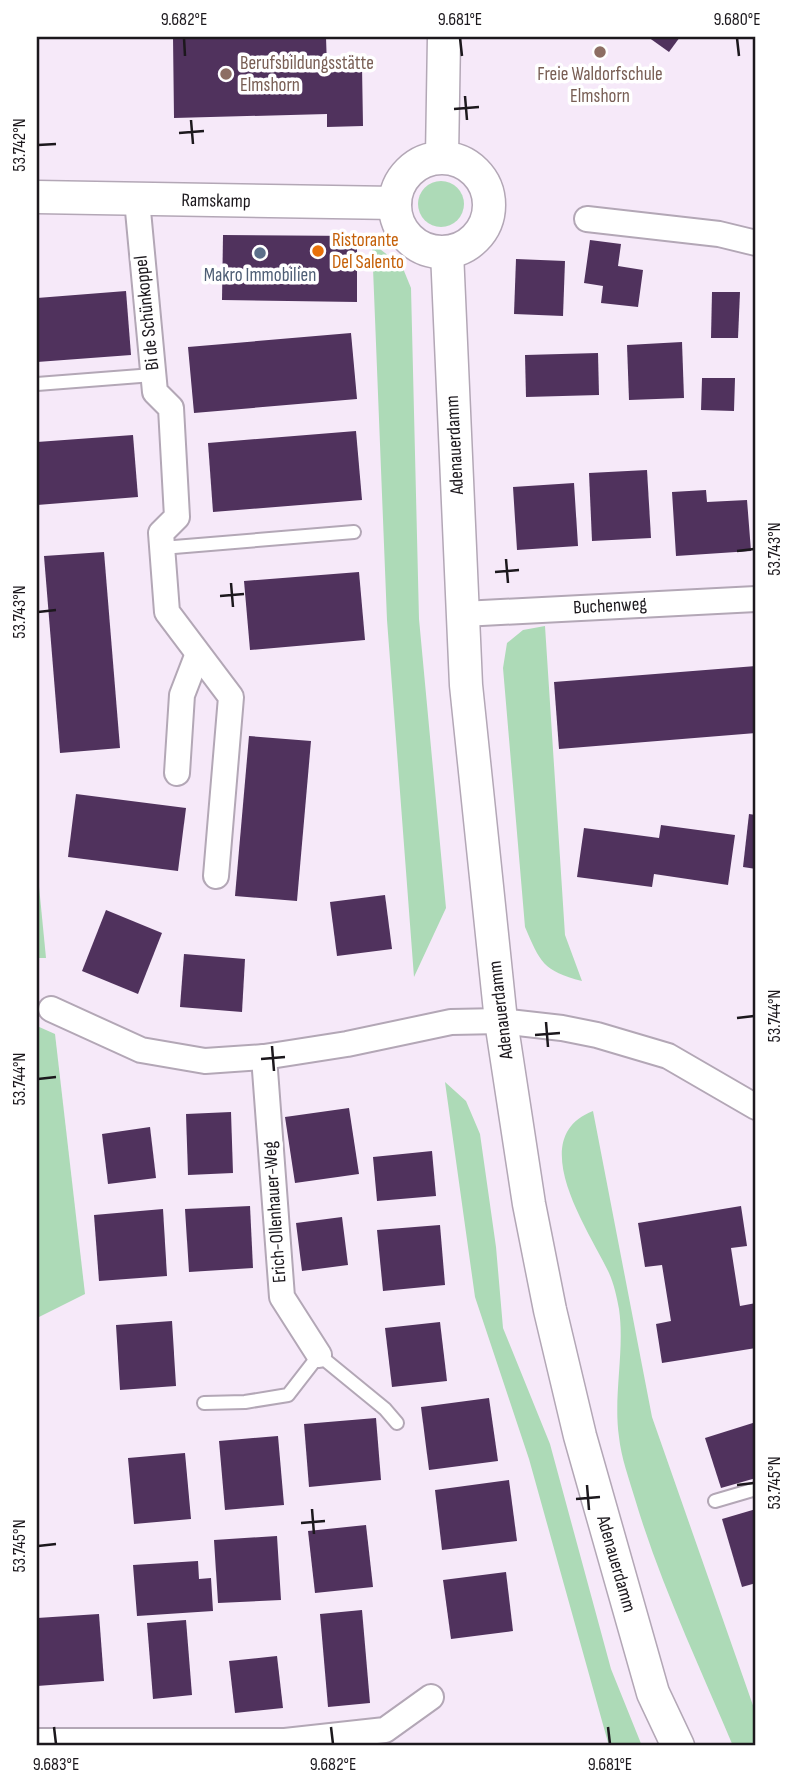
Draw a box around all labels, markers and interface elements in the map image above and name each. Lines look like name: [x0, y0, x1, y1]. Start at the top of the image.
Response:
text: 9.682°E: [161, 9, 207, 30]
text: 9.681°E: [438, 9, 482, 30]
text: 9.680°E: [713, 9, 761, 30]
marker: Freie Waldorfschule Elmshorn: [592, 44, 608, 60]
place label: Berufsbildungsstätte Elmshorn: [240, 52, 374, 97]
place label: Freie Waldorfschule Elmshorn: [537, 63, 663, 108]
marker: Berufsbildungsstätte Elmshorn: [218, 66, 234, 82]
text: 53.742°N: [9, 118, 30, 172]
street label: Ramskamp: [181, 189, 251, 213]
place label: Ristorante Del Salento: [332, 229, 404, 274]
marker: Ristorante Del Salento: [310, 243, 326, 259]
marker: Makro Immobilien: [252, 245, 268, 261]
street label: Bi de Schünkoppel: [130, 254, 164, 372]
place label: Makro Immobilien: [204, 264, 316, 287]
street label: Adenauerdamm: [441, 395, 469, 496]
text: 53.743°N: [764, 522, 785, 576]
text: 53.743°N: [9, 585, 30, 639]
street label: Buchenweg: [573, 593, 648, 619]
street label: Adenauerdamm: [484, 959, 519, 1062]
text: 53.744°N: [764, 990, 785, 1042]
text: 53.744°N: [9, 1053, 30, 1105]
street label: Erich-Ollenhauer-Weg: [259, 1140, 291, 1284]
text: 53.745°N: [764, 1456, 785, 1510]
street label: Adenauerdamm: [591, 1512, 641, 1615]
text: 53.745°N: [9, 1519, 30, 1573]
text: 9.683°E: [33, 1754, 79, 1775]
text: 9.682°E: [310, 1754, 356, 1775]
text: 9.681°E: [588, 1754, 632, 1775]

